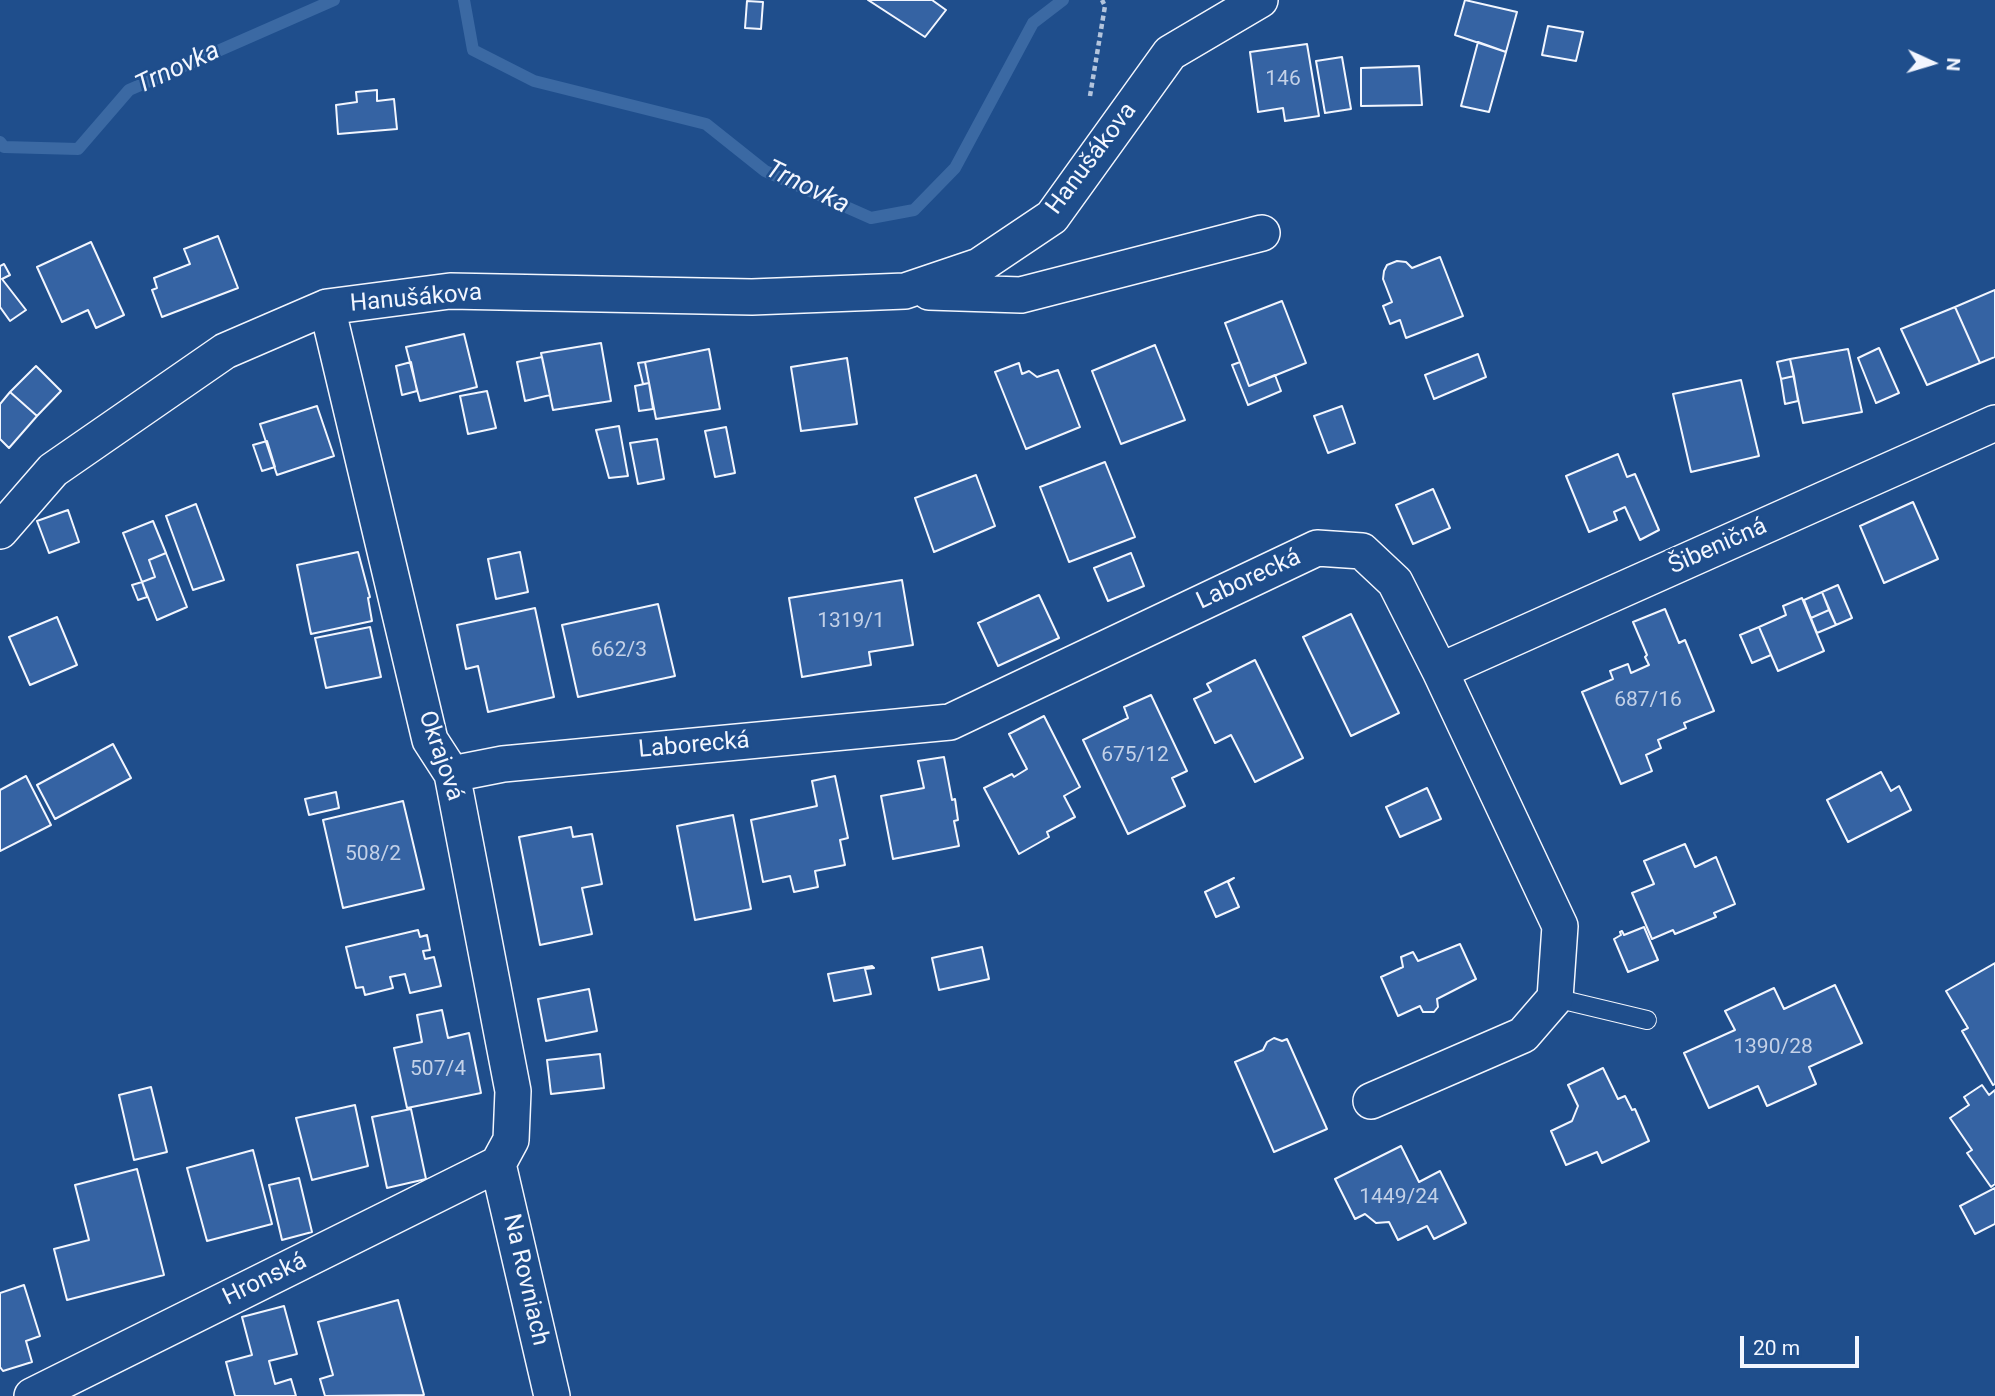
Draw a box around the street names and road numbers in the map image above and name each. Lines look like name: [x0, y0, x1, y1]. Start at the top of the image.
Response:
street label: Hanušákova: [1041, 98, 1143, 220]
street label: Hanušákova: [349, 279, 483, 319]
street label: Šibeničná: [1665, 513, 1771, 581]
street label: Laborecká: [1192, 543, 1306, 617]
street label: Okrajová: [411, 707, 469, 805]
street label: Laborecká: [637, 727, 751, 765]
street label: Na Rovniach: [496, 1211, 554, 1349]
street label: Hronská: [218, 1247, 312, 1313]

